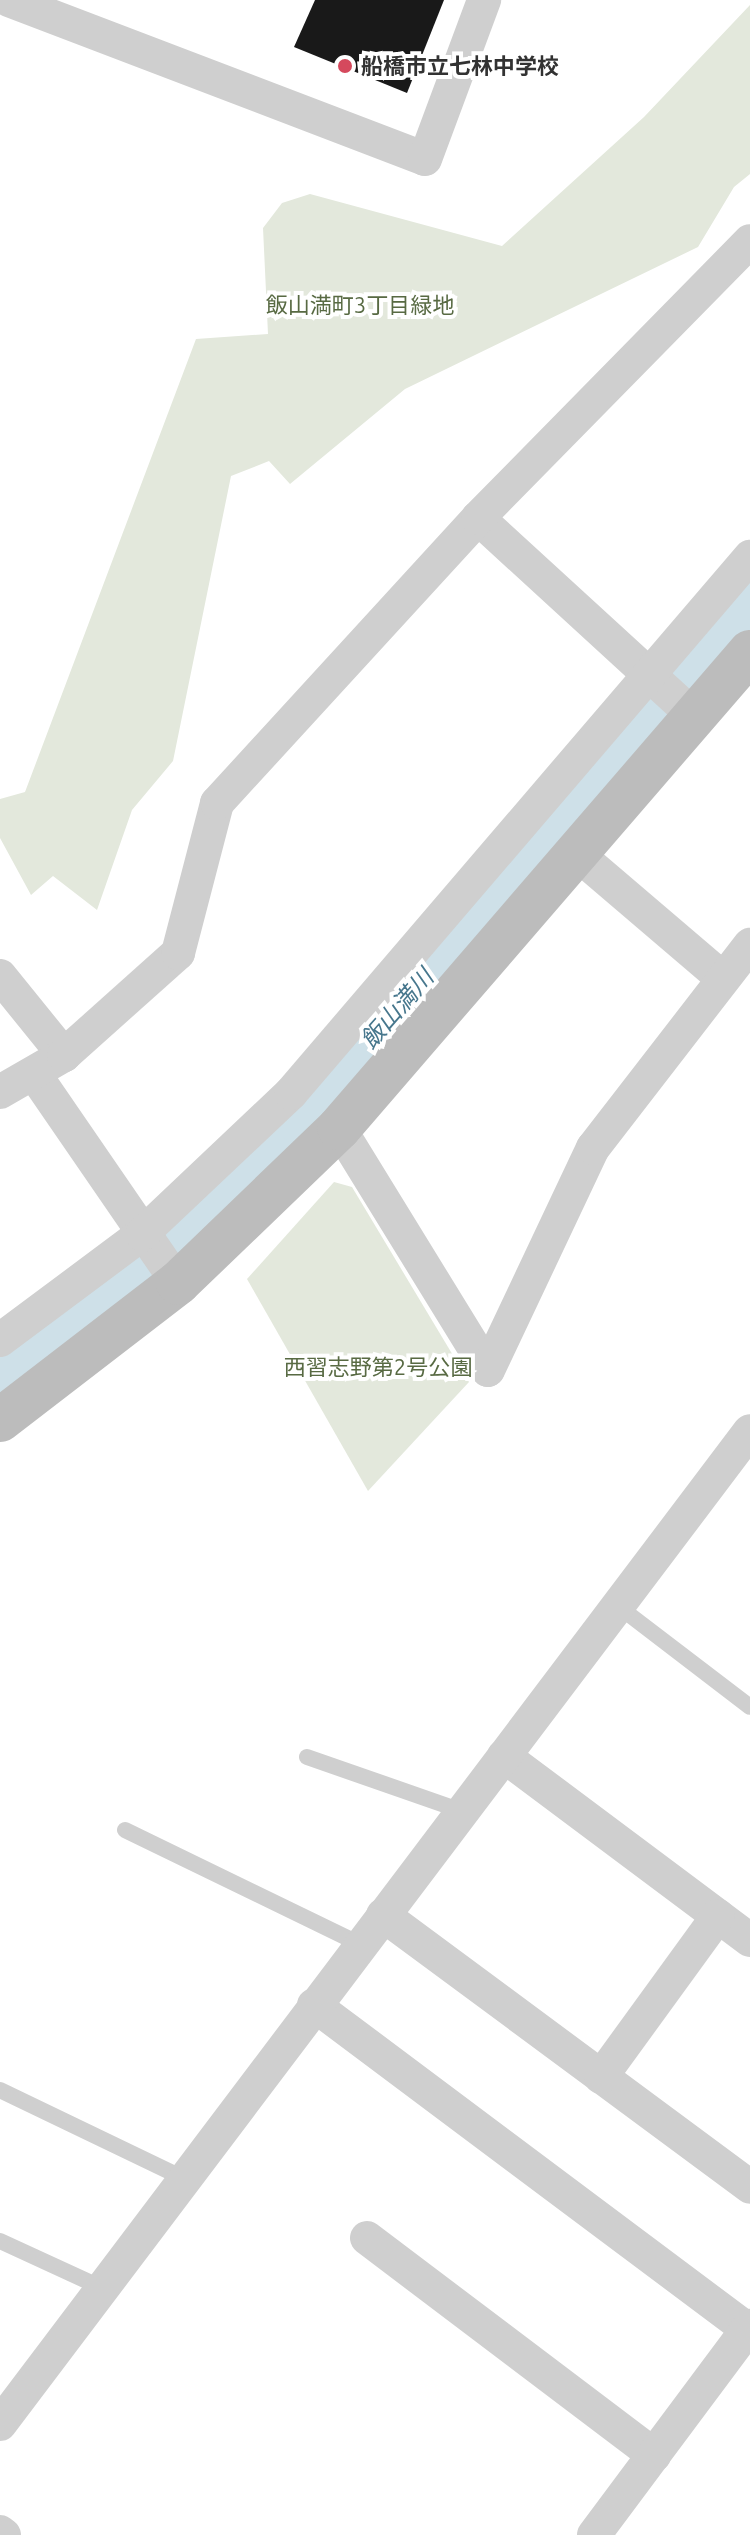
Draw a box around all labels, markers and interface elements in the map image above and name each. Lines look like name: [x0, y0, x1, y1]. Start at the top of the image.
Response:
place label: 船橋市立七林中学校: [361, 53, 559, 79]
marker: 船橋市立七林中学校: [336, 57, 354, 75]
park label: 飯山満町3丁目緑地: [266, 292, 454, 318]
water label: 飯山満川: [355, 963, 439, 1055]
park label: 西習志野第2号公園: [284, 1354, 472, 1380]

